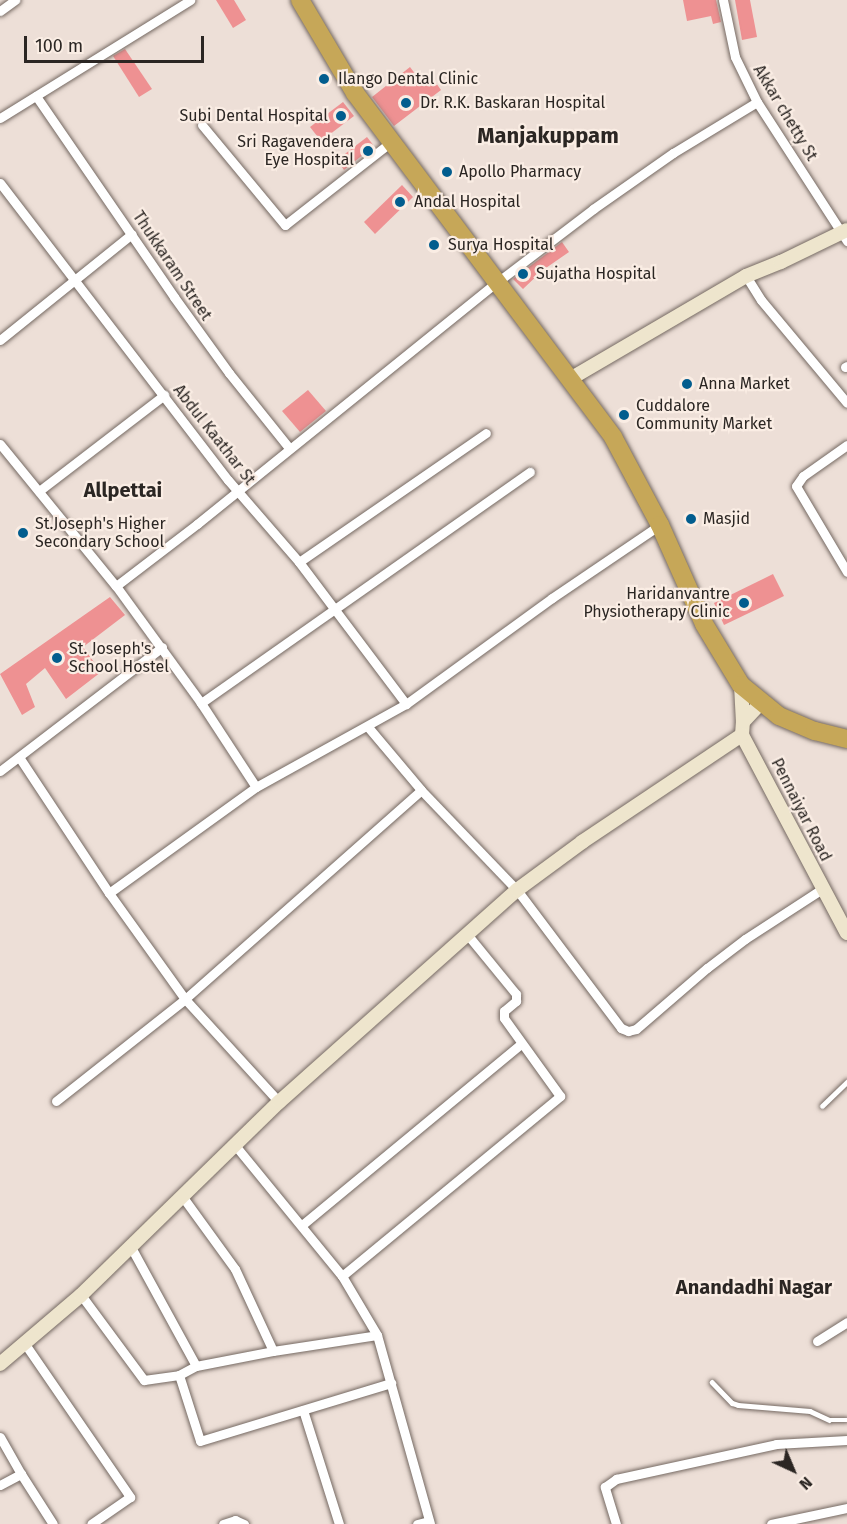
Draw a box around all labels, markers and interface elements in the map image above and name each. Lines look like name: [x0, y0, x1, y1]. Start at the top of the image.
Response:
scale bar: [27, 24, 207, 62]
text: 100 m: [35, 35, 83, 57]
street label: Akkar chetty St: [749, 62, 821, 164]
place label: Ilango Dental Clinic: [338, 69, 478, 89]
marker: Ilango Dental Clinic: [315, 70, 333, 88]
place label: Dr. R.K. Baskaran Hospital: [420, 93, 605, 113]
marker: Dr. R.K. Baskaran Hospital: [397, 94, 415, 112]
place label: Subi Dental Hospital: [180, 106, 328, 126]
marker: Subi Dental Hospital: [332, 107, 350, 125]
district label: Manjakuppam: [477, 123, 619, 149]
place label: Sri Ragavendera Eye Hospital: [237, 132, 354, 170]
marker: Sri Ragavendera Eye Hospital: [359, 142, 377, 160]
place label: Apollo Pharmacy: [459, 162, 581, 182]
marker: Apollo Pharmacy: [440, 165, 454, 179]
place label: Andal Hospital: [414, 192, 520, 212]
marker: Andal Hospital: [391, 193, 409, 211]
street label: Thukkaram Street: [128, 208, 216, 324]
place label: Surya Hospital: [448, 235, 553, 255]
marker: Surya Hospital: [425, 236, 443, 254]
place label: Sujatha Hospital: [536, 264, 656, 284]
marker: Sujatha Hospital: [514, 265, 532, 283]
place label: Anna Market: [699, 374, 790, 394]
marker: Anna Market: [680, 377, 694, 391]
street label: Abdul Kaathar St: [169, 381, 259, 489]
place label: Cuddalore Community Market: [636, 396, 772, 434]
marker: Cuddalore Community Market: [617, 408, 631, 422]
district label: Allpettai: [84, 478, 162, 502]
place label: Masjid: [703, 509, 750, 529]
marker: Masjid: [684, 512, 698, 526]
place label: St.Joseph's Higher Secondary School: [35, 514, 166, 552]
marker: St.Joseph's Higher Secondary School: [16, 526, 30, 540]
place label: Haridanvantre Physiotherapy Clinic: [583, 584, 730, 622]
marker: Haridanvantre Physiotherapy Clinic: [735, 594, 753, 612]
place label: St. Joseph's School Hostel: [69, 639, 169, 677]
marker: St. Joseph's School Hostel: [50, 651, 64, 665]
street label: Pennaiyar Road: [767, 755, 835, 865]
district label: Anandadhi Nagar: [676, 1275, 832, 1299]
north arrow: [763, 1440, 823, 1500]
text: N: [795, 1473, 816, 1494]

